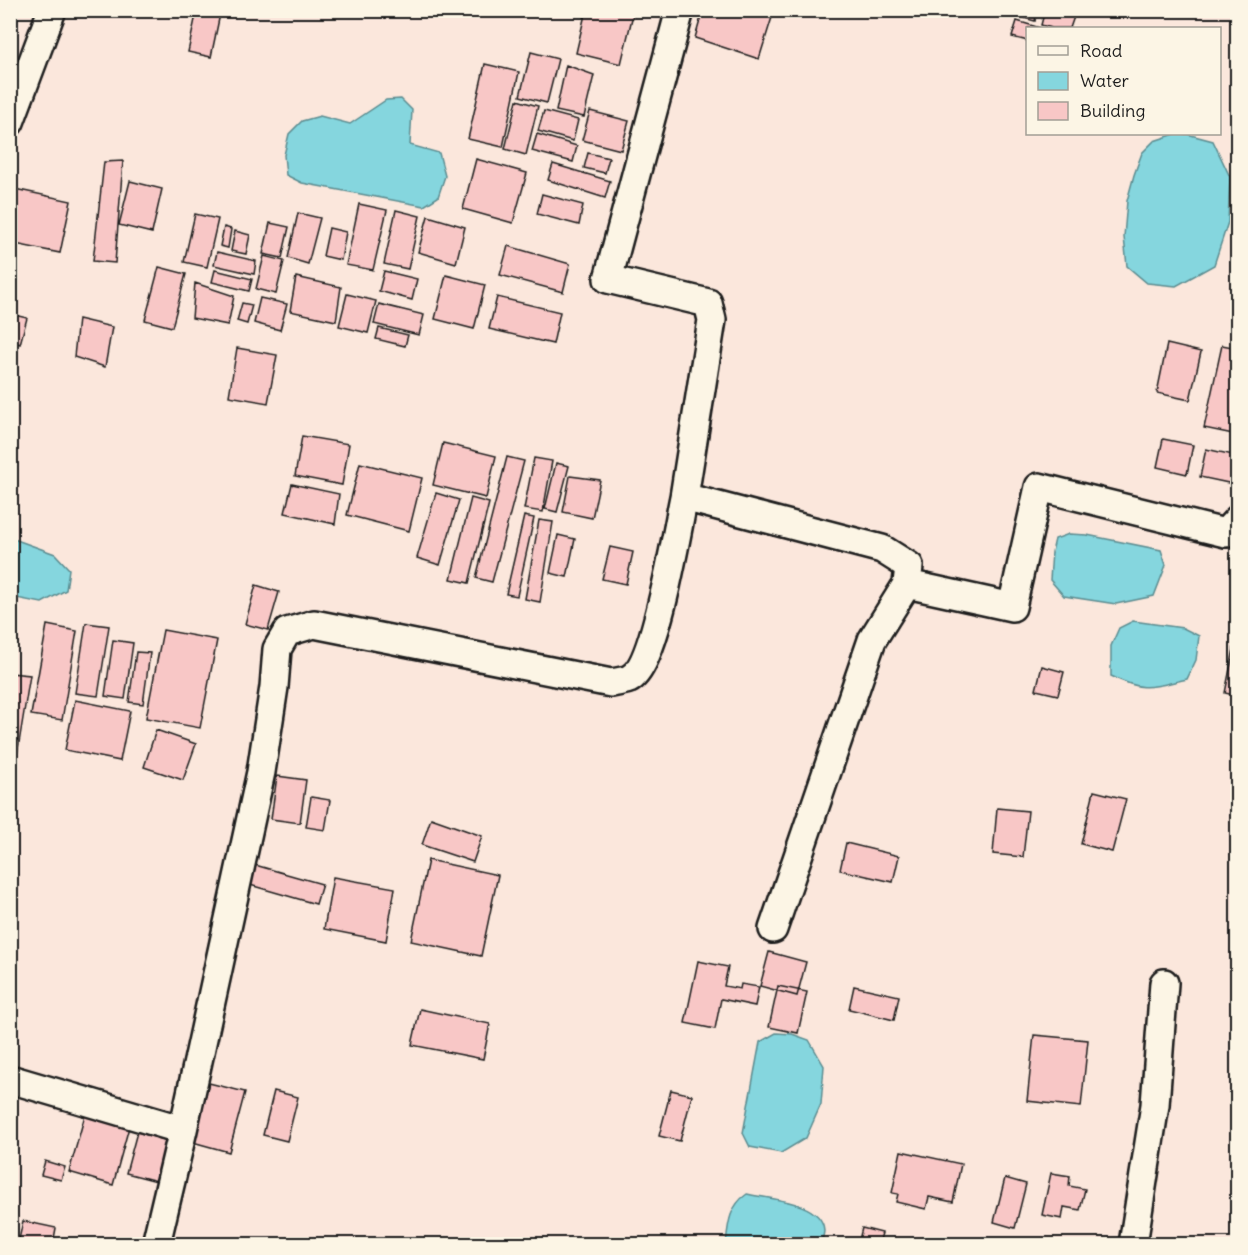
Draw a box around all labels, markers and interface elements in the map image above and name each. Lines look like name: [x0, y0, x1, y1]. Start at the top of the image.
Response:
legend: [1026, 27, 1221, 135]
text: Road: [1080, 39, 1123, 62]
text: Water: [1080, 69, 1130, 92]
text: Building: [1080, 99, 1145, 122]

